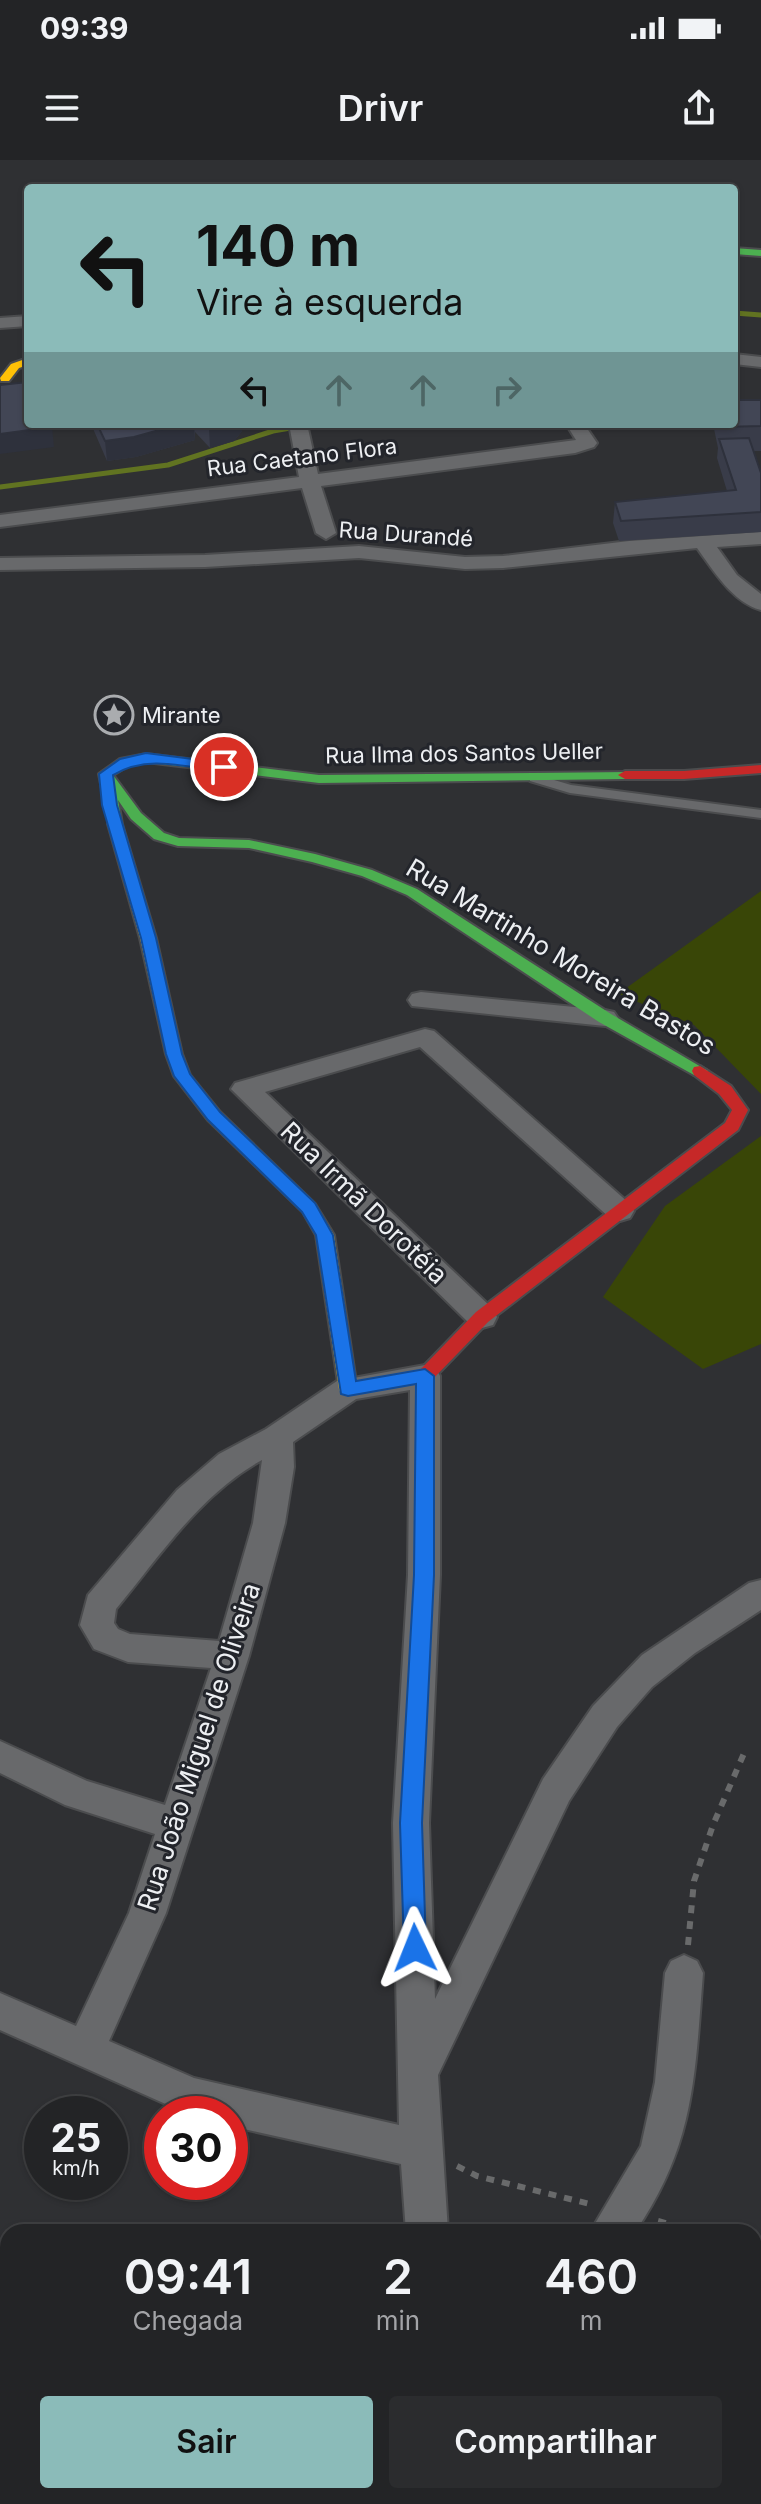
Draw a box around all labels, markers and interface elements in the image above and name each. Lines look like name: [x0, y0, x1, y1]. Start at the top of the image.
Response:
text: 09:39: [40, 10, 129, 46]
icon: menu: [40, 86, 84, 130]
text: Drivr: [338, 86, 423, 130]
icon: share: [677, 86, 721, 130]
text: 140 m: [196, 212, 360, 280]
icon: left: [64, 216, 168, 320]
text: Vire à esquerda: [196, 280, 464, 324]
icon: left: [233, 368, 277, 412]
icon: ahead: [317, 368, 361, 412]
icon: ahead: [401, 368, 445, 412]
icon: right: [485, 368, 529, 412]
street label: Rua Caetano Flora: [206, 432, 398, 482]
street label: Rua Durandé: [338, 516, 474, 552]
place icon: Mirante: [93, 694, 135, 736]
place label: Mirante: [142, 702, 221, 728]
pin: [190, 733, 258, 801]
street label: Rua Ilma dos Santos Ueller: [325, 738, 603, 768]
icon: arrive: [202, 745, 246, 789]
street label: Rua Martinho Moreira Bastos: [401, 852, 721, 1061]
street label: Rua Irmã Dorotéia: [275, 1115, 454, 1290]
street label: Rua João Miguel de Oliveira: [131, 1579, 266, 1915]
position arrow: [373, 1906, 457, 1990]
speed limit sign: 30: [144, 2096, 248, 2200]
text: 25: [51, 2113, 101, 2162]
text: km/h: [52, 2156, 100, 2180]
text: 09:41: [124, 2247, 252, 2306]
text: 2: [383, 2247, 413, 2306]
text: 460: [544, 2247, 638, 2306]
text: Chegada: [133, 2305, 243, 2336]
text: min: [376, 2305, 420, 2336]
text: m: [580, 2305, 602, 2336]
button: Sair: [40, 2396, 373, 2488]
button: Compartilhar: [389, 2396, 722, 2488]

